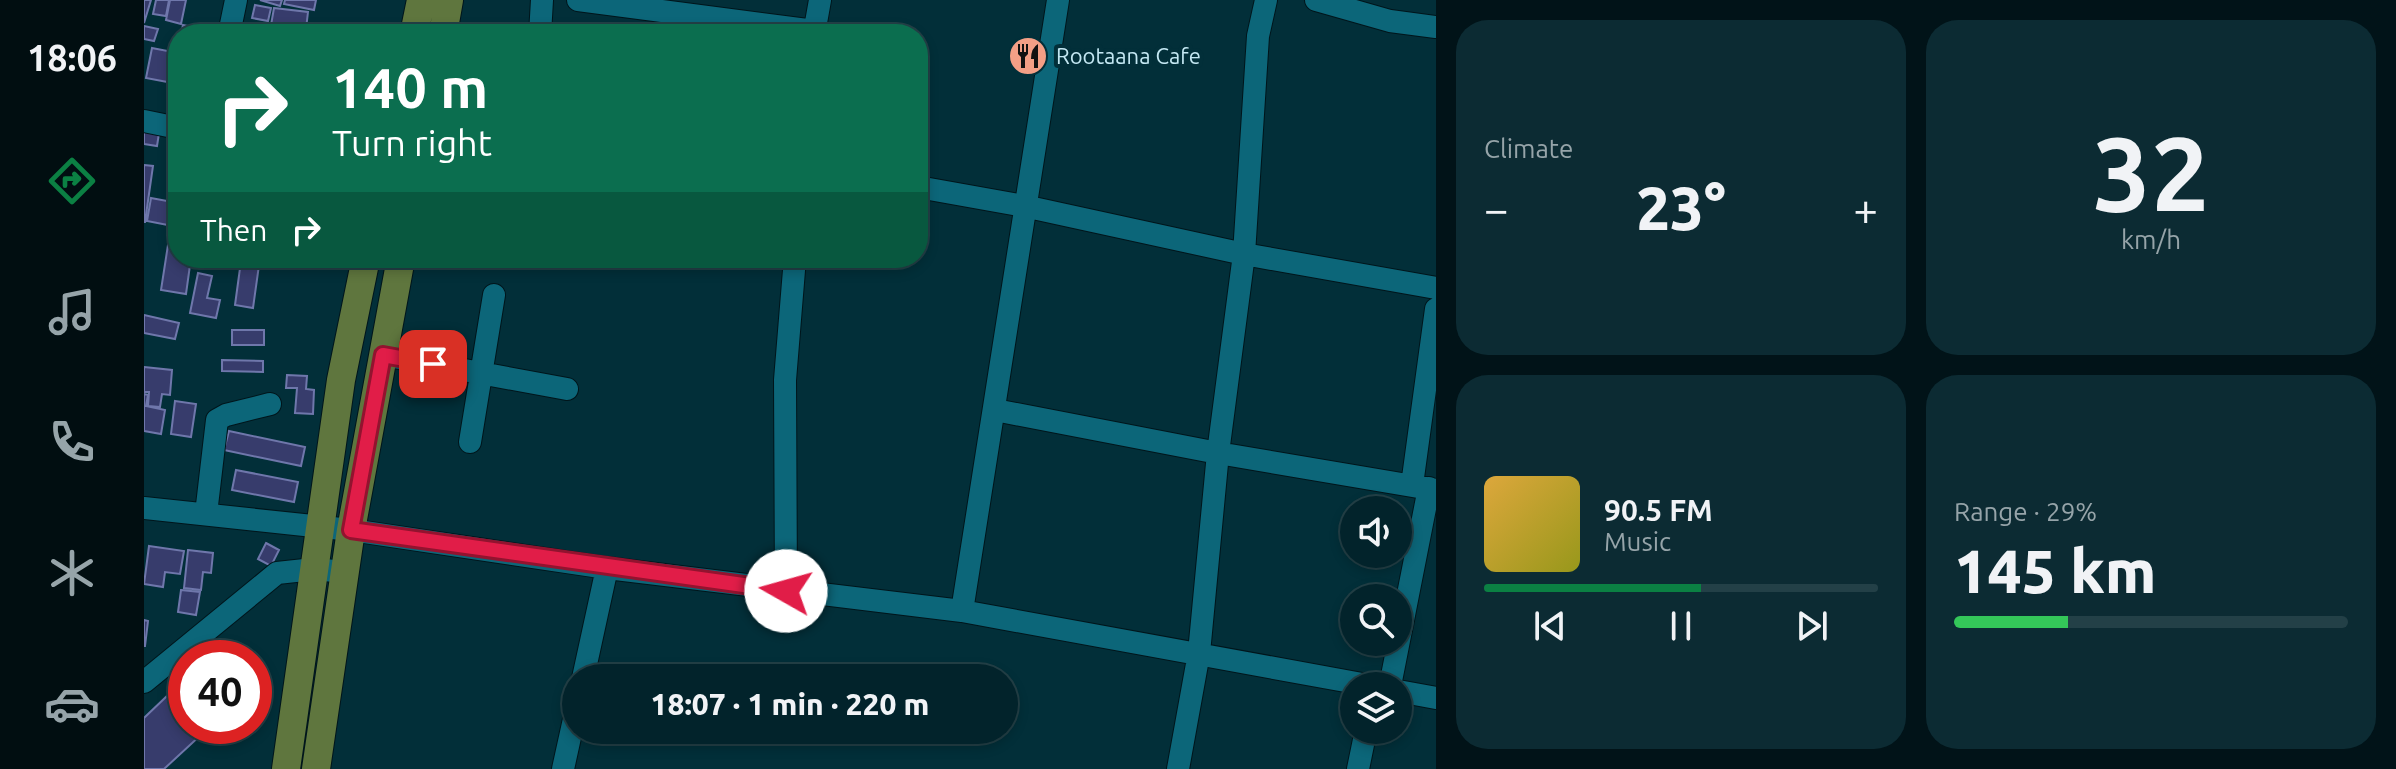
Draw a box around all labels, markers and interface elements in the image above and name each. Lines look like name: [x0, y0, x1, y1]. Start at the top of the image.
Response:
restaurant icon: Rootaana Cafe: [1007, 35, 1049, 77]
text: 18:06: [27, 37, 117, 78]
place label: Rootaana Cafe: [1056, 43, 1201, 68]
icon: right: [200, 56, 304, 160]
text: 140 m: [332, 56, 488, 119]
text: 32: [2092, 114, 2210, 231]
text: Turn right: [332, 122, 492, 163]
text: Climate: [1484, 134, 1573, 163]
icon: directions: [44, 153, 100, 209]
text: 23°: [1636, 174, 1726, 241]
text: −: [1484, 184, 1509, 233]
text: +: [1853, 184, 1878, 233]
icon: right: [284, 208, 328, 252]
text: Then: [200, 213, 268, 247]
text: km/h: [2121, 225, 2181, 254]
icon: music: [44, 284, 100, 340]
pin: [399, 330, 467, 398]
icon: arrive: [411, 342, 455, 386]
icon: phone: [44, 414, 100, 470]
text: 90.5 FM: [1604, 493, 1713, 527]
map controls: [1340, 496, 1412, 744]
button: sound: [1340, 496, 1412, 568]
text: Range · 29%: [1954, 497, 2097, 526]
text: Music: [1604, 527, 1671, 556]
text: 145 km: [1954, 537, 2156, 604]
icon: climate: [44, 545, 100, 601]
position arrow: [744, 549, 828, 633]
button: search: [1340, 584, 1412, 656]
icon: previous: [1528, 604, 1572, 648]
icon: pause: [1659, 604, 1703, 648]
icon: next: [1790, 604, 1834, 648]
speed limit sign: 40: [168, 640, 272, 744]
button: layers: [1340, 672, 1412, 744]
icon: car: [44, 676, 100, 732]
text: 18:07 · 1 min · 220 m: [651, 687, 929, 721]

